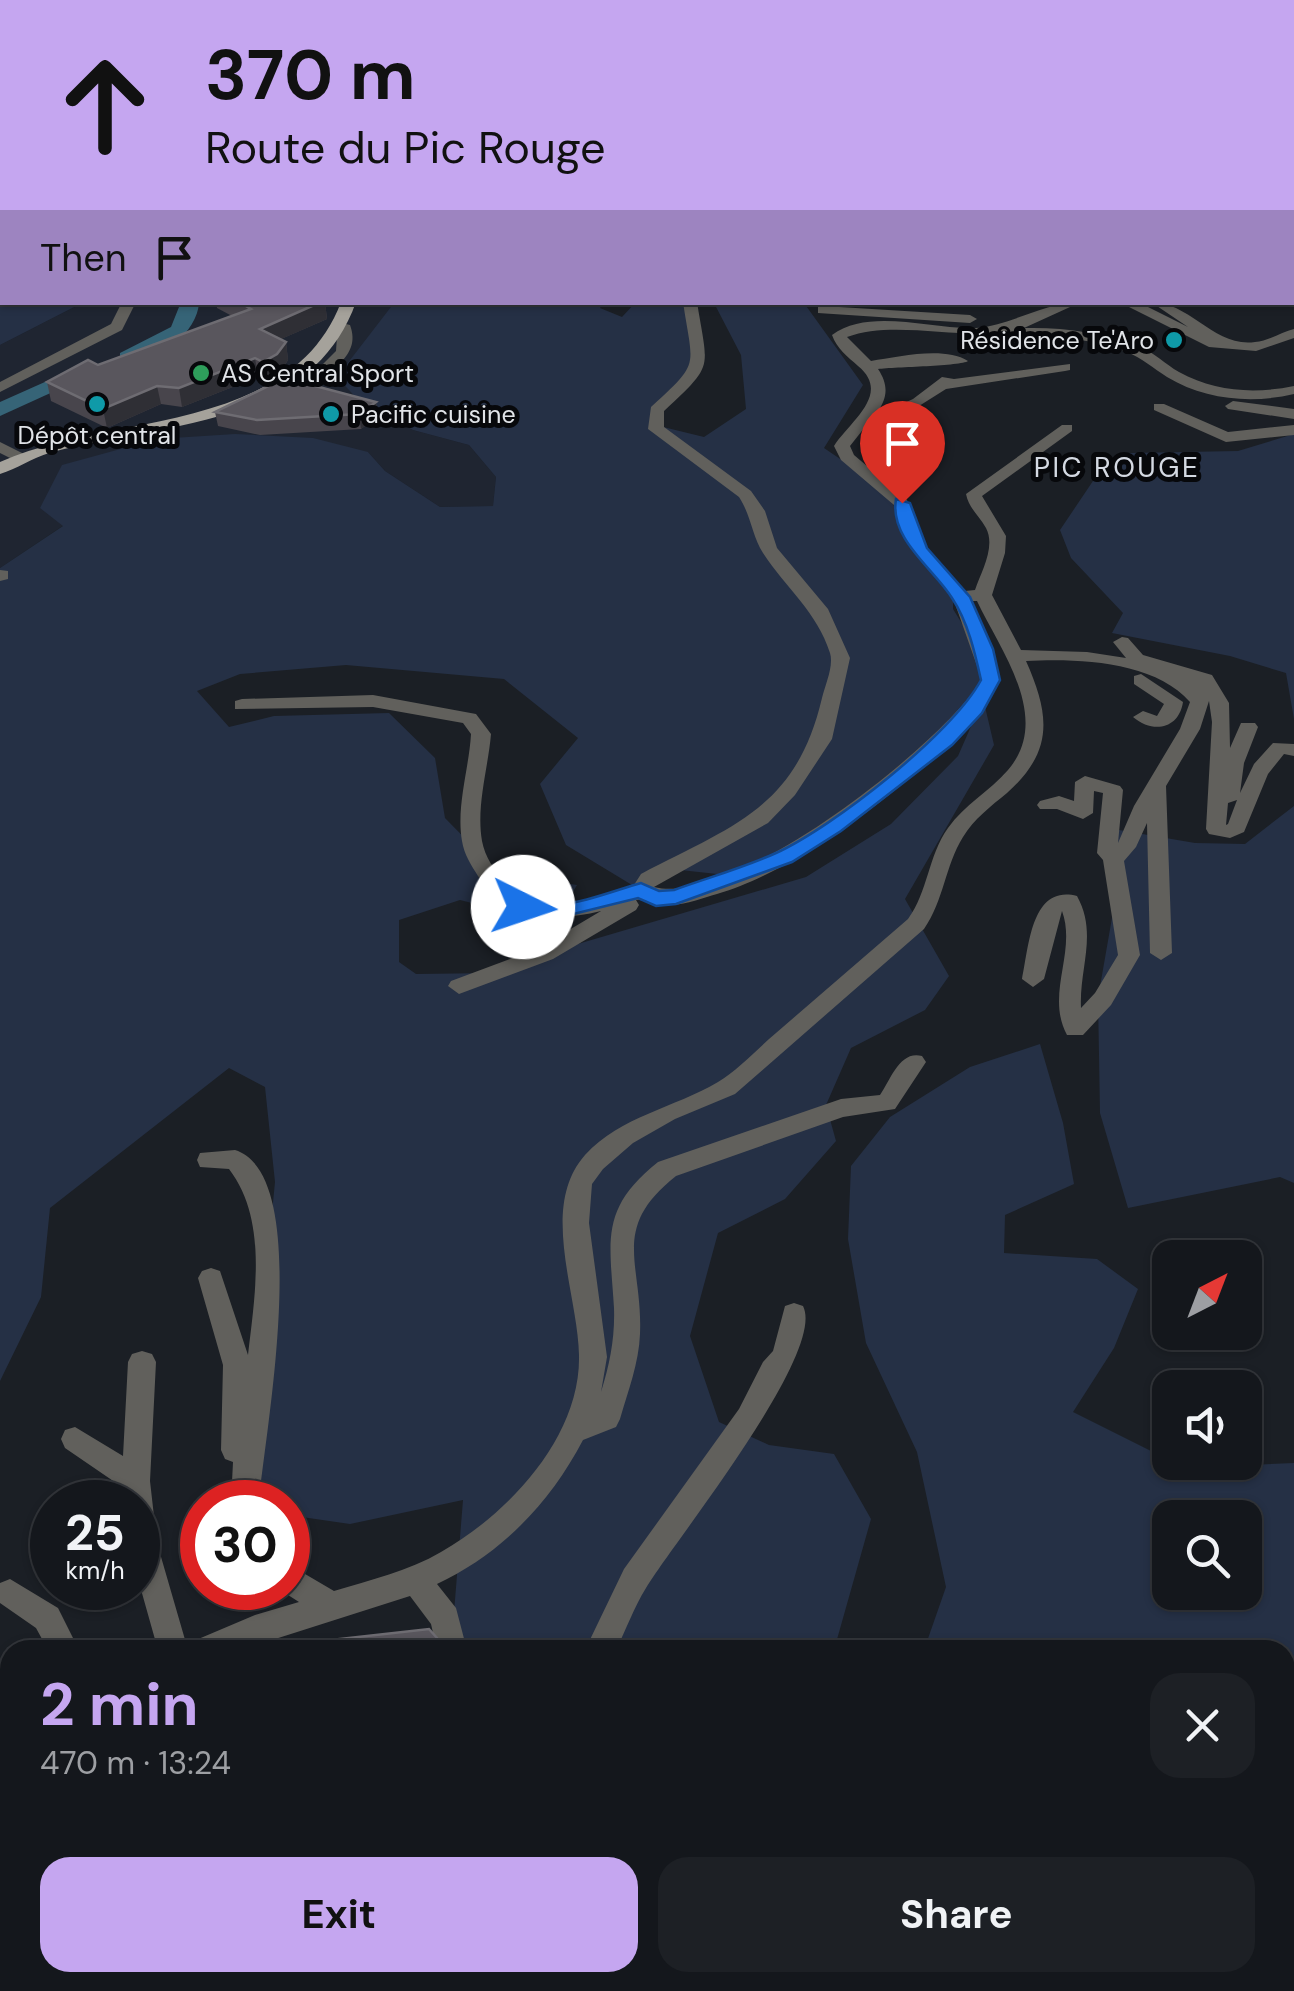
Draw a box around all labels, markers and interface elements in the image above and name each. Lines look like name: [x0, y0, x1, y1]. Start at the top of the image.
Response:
text: 370 m: [205, 30, 416, 121]
icon: ahead: [40, 40, 170, 170]
text: Route du Pic Rouge: [205, 118, 606, 177]
icon: arrive: [147, 230, 202, 285]
text: Then: [40, 233, 127, 283]
place label: Résidence Te'Aro: [960, 324, 1154, 357]
marker: Résidence Te'Aro: [1163, 329, 1185, 351]
place label: AS Central Sport: [221, 357, 414, 390]
marker: AS Central Sport: [190, 362, 212, 384]
marker: Dépôt central: [86, 393, 108, 415]
place label: Pacific cuisine: [351, 398, 516, 431]
pin: [860, 401, 945, 504]
marker: Pacific cuisine: [320, 403, 342, 425]
icon: arrive: [875, 416, 930, 471]
place label: Dépôt central: [18, 419, 176, 452]
district label: PIC ROUGE: [1034, 449, 1200, 486]
position arrow: [471, 855, 575, 959]
north arrow: [1152, 1240, 1262, 1350]
map controls: [1152, 1240, 1262, 1610]
button: sound: [1152, 1370, 1262, 1480]
speed limit sign: 30: [180, 1480, 310, 1610]
text: 25: [65, 1500, 125, 1566]
button: search: [1152, 1500, 1262, 1610]
text: km/h: [65, 1554, 125, 1587]
text: 2 min: [40, 1665, 199, 1744]
button: close: [1150, 1673, 1255, 1778]
text: 470 m · 13:24: [40, 1742, 231, 1784]
button: Exit: [40, 1857, 638, 1972]
button: Share: [658, 1857, 1255, 1972]

